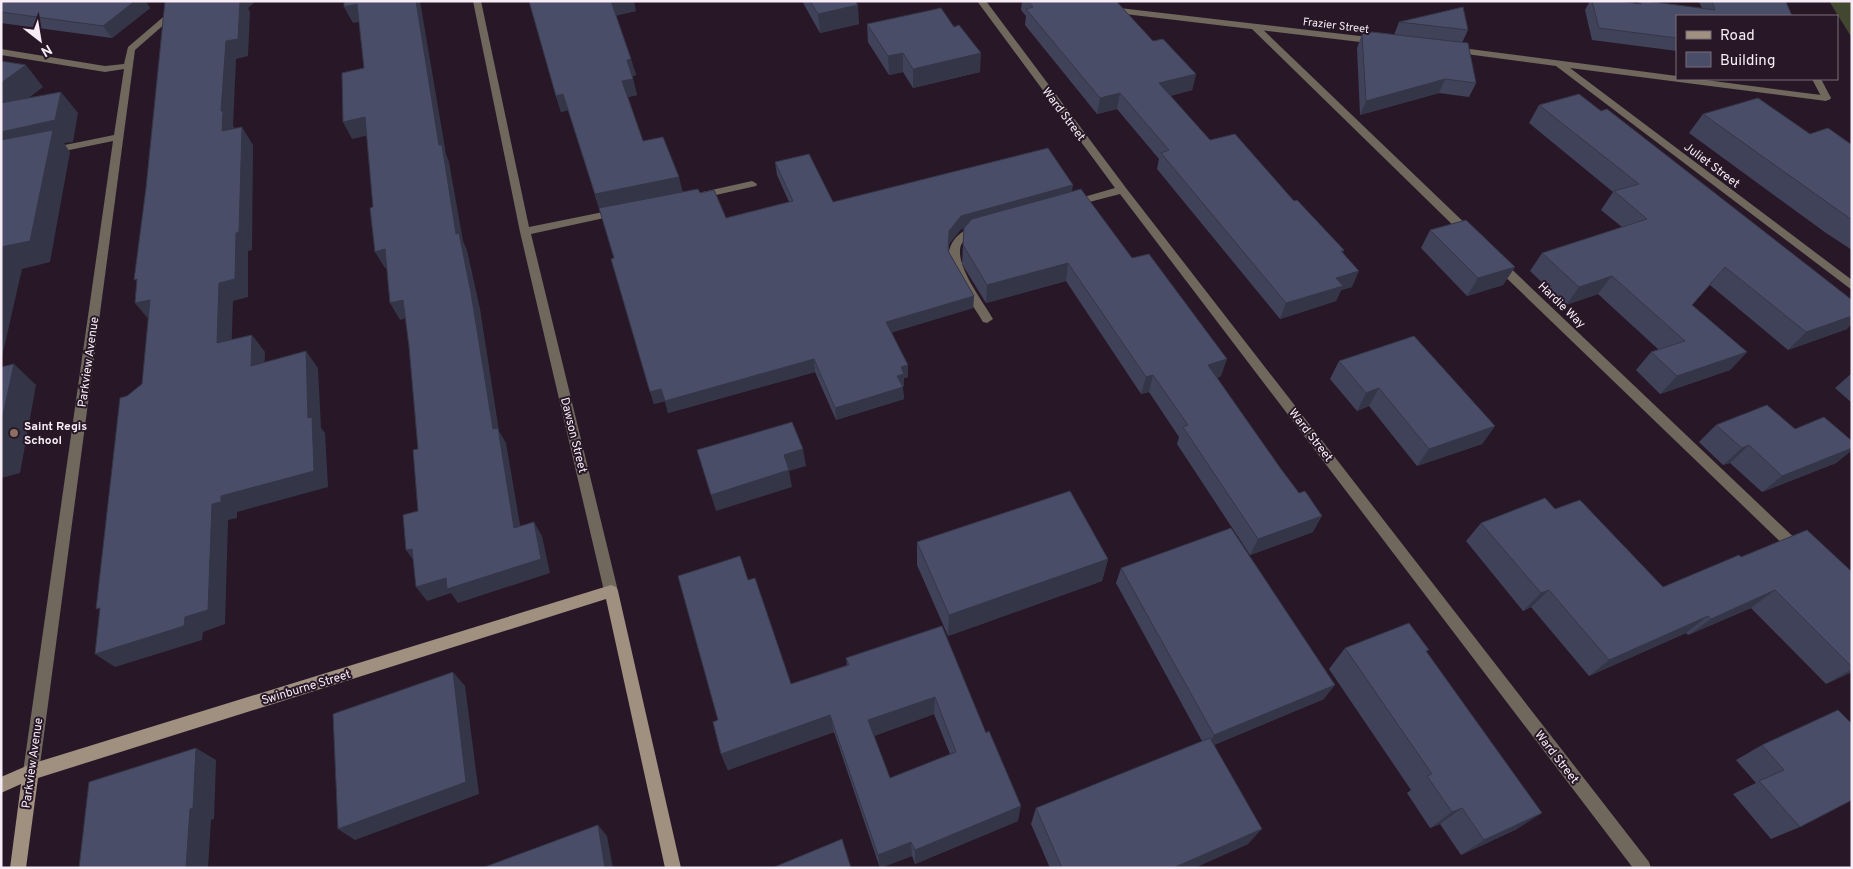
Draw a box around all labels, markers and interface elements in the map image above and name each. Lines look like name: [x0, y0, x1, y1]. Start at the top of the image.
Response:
north arrow: [15, 15, 65, 65]
street label: Frazier Street: [1302, 15, 1370, 37]
legend: [1676, 15, 1838, 80]
text: Road: [1720, 27, 1755, 46]
text: N: [37, 40, 55, 60]
text: Building: [1720, 52, 1775, 71]
street label: Ward Street: [1038, 85, 1089, 145]
street label: Juliet Street: [1680, 139, 1743, 192]
street label: Hardie Way: [1534, 279, 1588, 332]
street label: Parkview Avenue: [75, 316, 103, 408]
street label: Dawson Street: [556, 396, 590, 475]
street label: Ward Street: [1284, 406, 1336, 465]
place label: Saint Regis School: [24, 419, 87, 449]
marker: Saint Regis School: [8, 427, 20, 439]
street label: Swinburne Street: [260, 667, 353, 709]
street label: Parkview Avenue: [19, 717, 47, 809]
street label: Ward Street: [1530, 728, 1582, 787]

